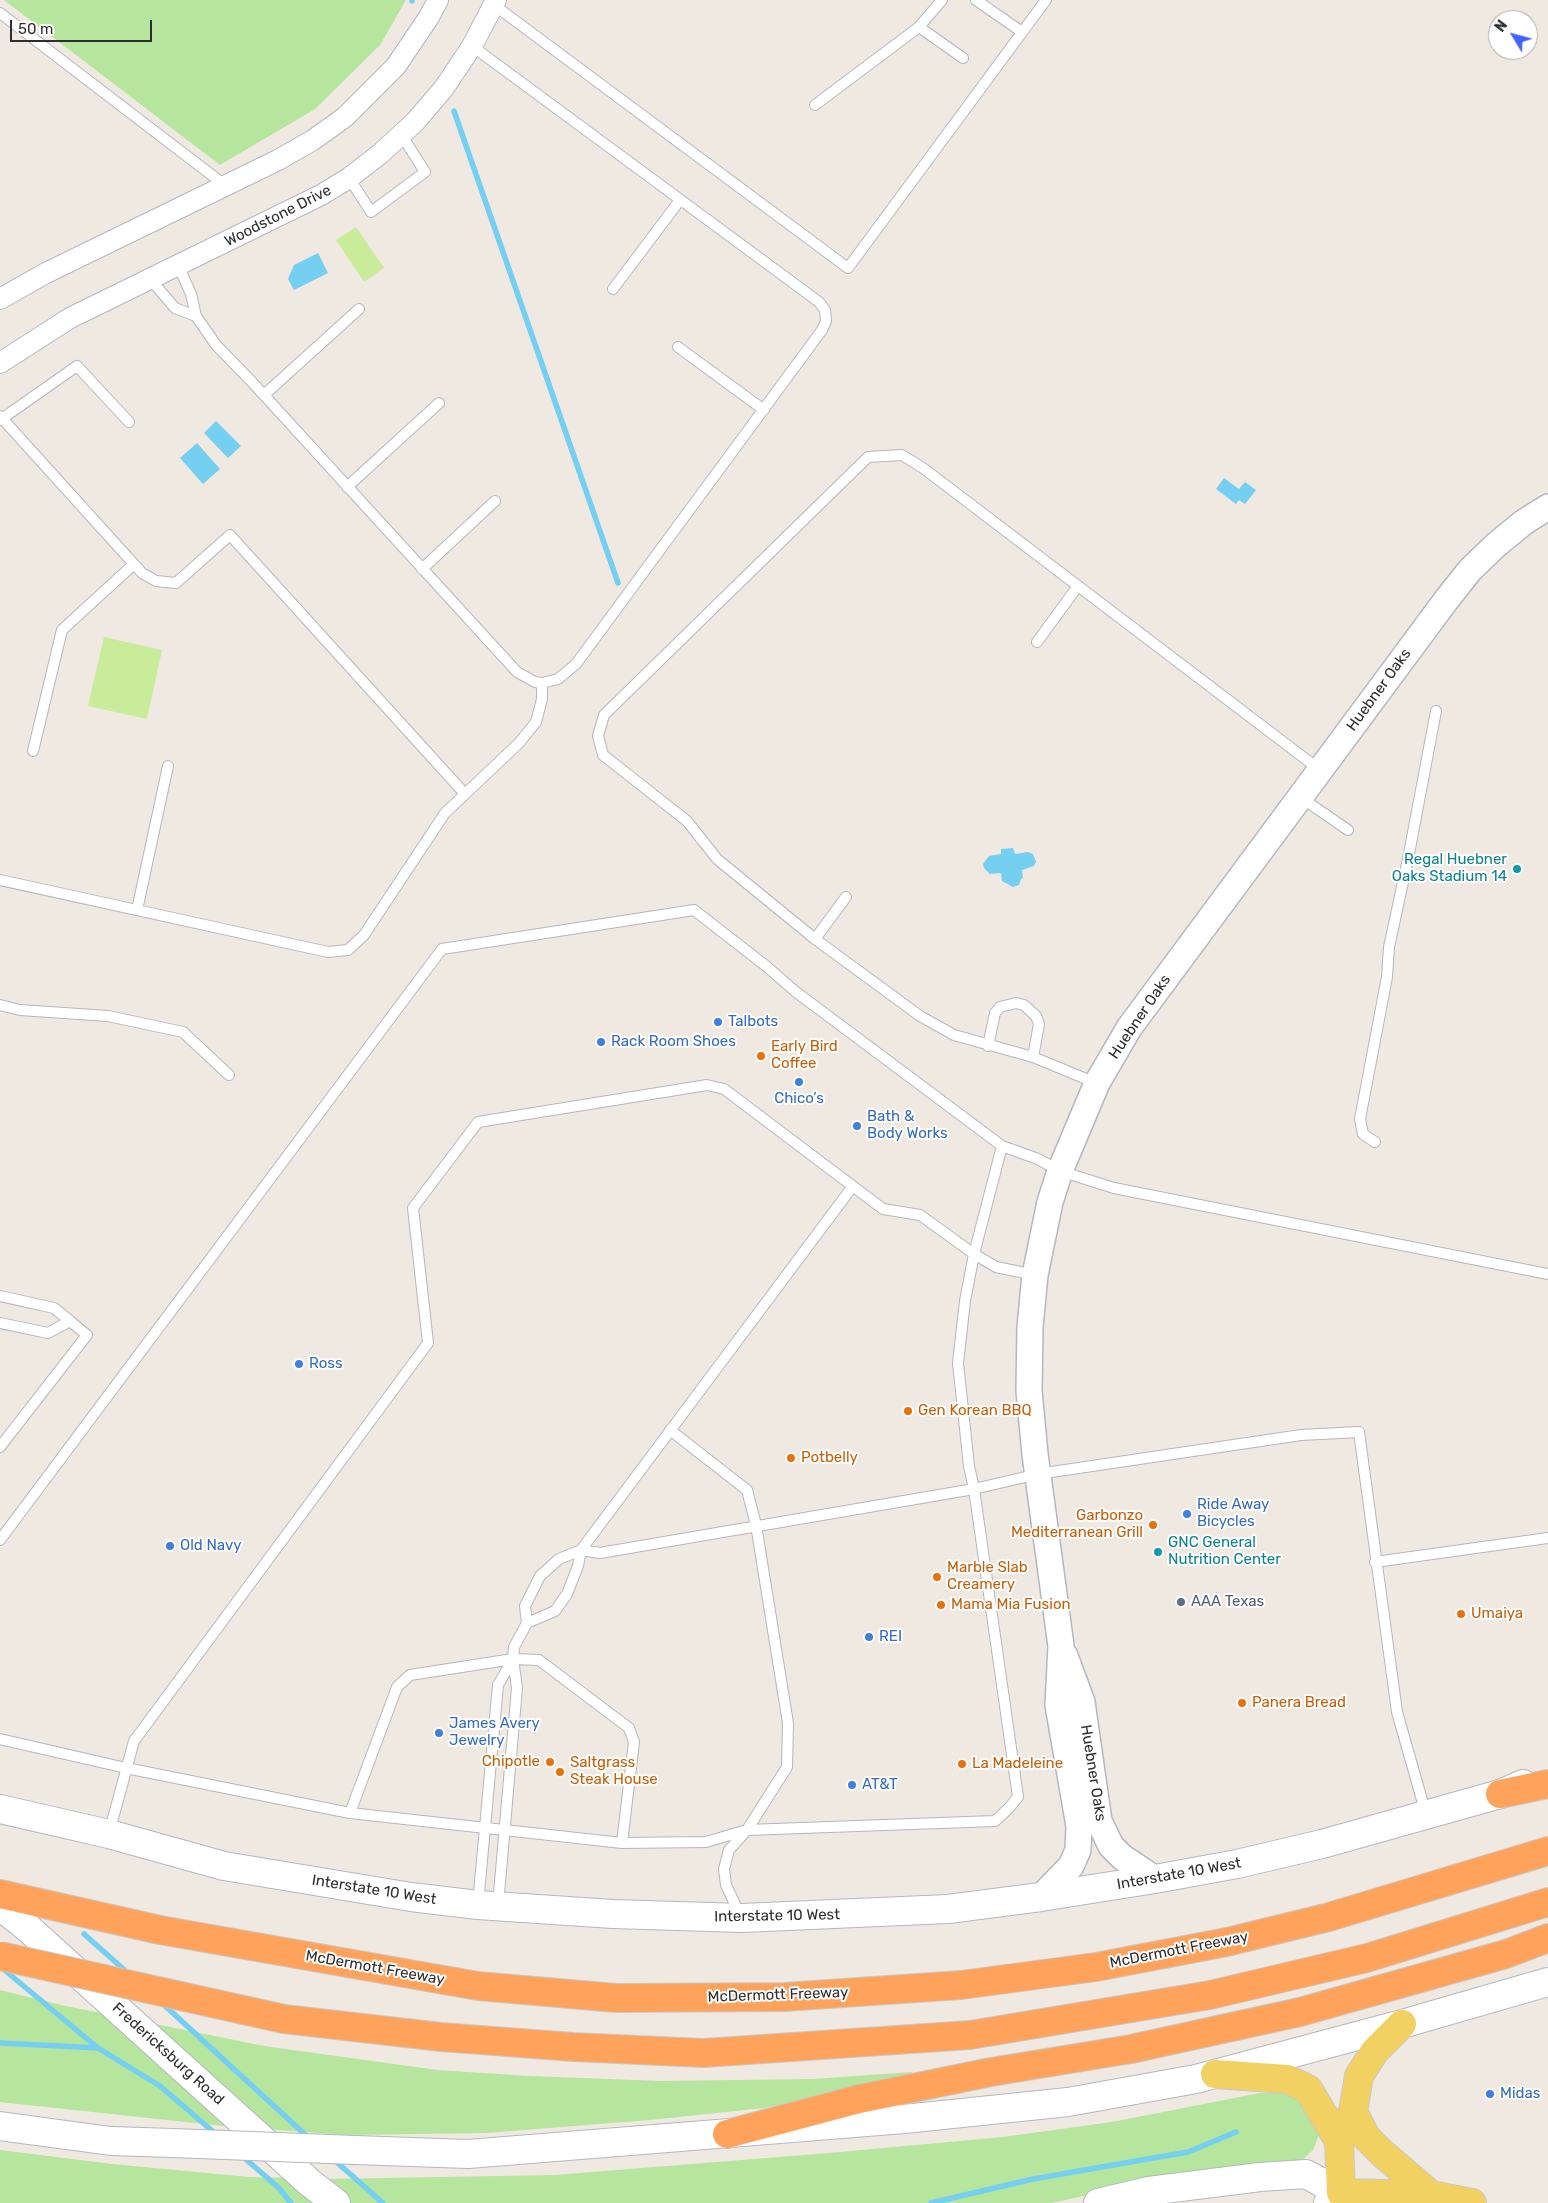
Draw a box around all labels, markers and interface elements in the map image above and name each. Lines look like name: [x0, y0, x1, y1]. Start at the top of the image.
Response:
scale bar: [12, 10, 155, 42]
north arrow: [1488, 10, 1538, 60]
text: N: [1492, 17, 1511, 35]
text: 50 m: [18, 20, 53, 38]
street label: Woodstone Drive: [222, 181, 334, 251]
street label: Huebner Oaks: [1343, 645, 1415, 735]
place label: Regal Huebner Oaks Stadium 14: [1392, 851, 1507, 886]
marker: Regal Huebner Oaks Stadium 14: [1511, 863, 1523, 875]
street label: Huebner Oaks: [1105, 972, 1175, 1062]
place label: Talbots: [728, 1013, 778, 1031]
marker: Talbots: [712, 1016, 724, 1028]
place label: Rack Room Shoes: [611, 1033, 736, 1051]
marker: Rack Room Shoes: [595, 1036, 607, 1048]
place label: Early Bird Coffee: [771, 1038, 838, 1073]
marker: Early Bird Coffee: [755, 1050, 767, 1062]
marker: Chico’s: [793, 1076, 805, 1088]
place label: Chico’s: [774, 1090, 824, 1108]
place label: Bath & Body Works: [867, 1108, 948, 1143]
marker: Bath & Body Works: [851, 1120, 863, 1132]
place label: Ross: [309, 1355, 343, 1373]
marker: Ross: [293, 1358, 305, 1370]
place label: Gen Korean BBQ: [918, 1402, 1032, 1420]
marker: Gen Korean BBQ: [902, 1405, 914, 1417]
place label: Potbelly: [801, 1449, 858, 1467]
marker: Potbelly: [785, 1452, 797, 1464]
place label: Ride Away Bicycles: [1197, 1496, 1269, 1531]
place label: Garbonzo Mediterranean Grill: [1011, 1507, 1143, 1542]
marker: Ride Away Bicycles: [1181, 1508, 1193, 1520]
marker: Garbonzo Mediterranean Grill: [1147, 1519, 1159, 1531]
place label: GNC General Nutrition Center: [1168, 1534, 1281, 1569]
place label: Old Navy: [180, 1537, 242, 1555]
marker: Old Navy: [164, 1540, 176, 1552]
marker: GNC General Nutrition Center: [1152, 1546, 1164, 1558]
place label: Marble Slab Creamery: [947, 1559, 1028, 1594]
marker: Marble Slab Creamery: [931, 1571, 943, 1583]
place label: AAA Texas: [1191, 1593, 1264, 1611]
place label: Mama Mia Fusion: [951, 1596, 1071, 1614]
marker: AAA Texas: [1175, 1596, 1187, 1608]
marker: Mama Mia Fusion: [935, 1599, 947, 1611]
place label: Umaiya: [1471, 1605, 1523, 1623]
marker: Umaiya: [1455, 1608, 1467, 1620]
place label: REI: [879, 1628, 902, 1646]
marker: REI: [863, 1631, 875, 1643]
place label: Panera Bread: [1252, 1694, 1346, 1712]
marker: Panera Bread: [1236, 1697, 1248, 1709]
place label: James Avery Jewelry: [449, 1715, 540, 1750]
street label: Huebner Oaks: [1076, 1723, 1110, 1823]
marker: James Avery Jewelry: [433, 1727, 445, 1739]
place label: Chipotle: [482, 1753, 540, 1771]
place label: Saltgrass Steak House: [570, 1754, 658, 1789]
place label: La Madeleine: [972, 1755, 1063, 1773]
marker: Chipotle: [544, 1756, 556, 1768]
marker: La Madeleine: [956, 1758, 968, 1770]
marker: Saltgrass Steak House: [554, 1766, 566, 1778]
place label: AT&T: [862, 1776, 898, 1794]
marker: AT&T: [846, 1779, 858, 1791]
street label: Interstate 10 West: [1115, 1854, 1243, 1894]
street label: Interstate 10 West: [310, 1871, 438, 1909]
street label: Interstate 10 West: [714, 1906, 840, 1926]
street label: McDermott Freeway: [1108, 1928, 1250, 1972]
street label: McDermott Freeway: [304, 1947, 446, 1989]
street label: McDermott Freeway: [707, 1984, 849, 2006]
street label: Fredericksburg Road: [108, 1999, 228, 2109]
place label: Midas: [1500, 2085, 1540, 2103]
marker: Midas: [1484, 2088, 1496, 2100]

